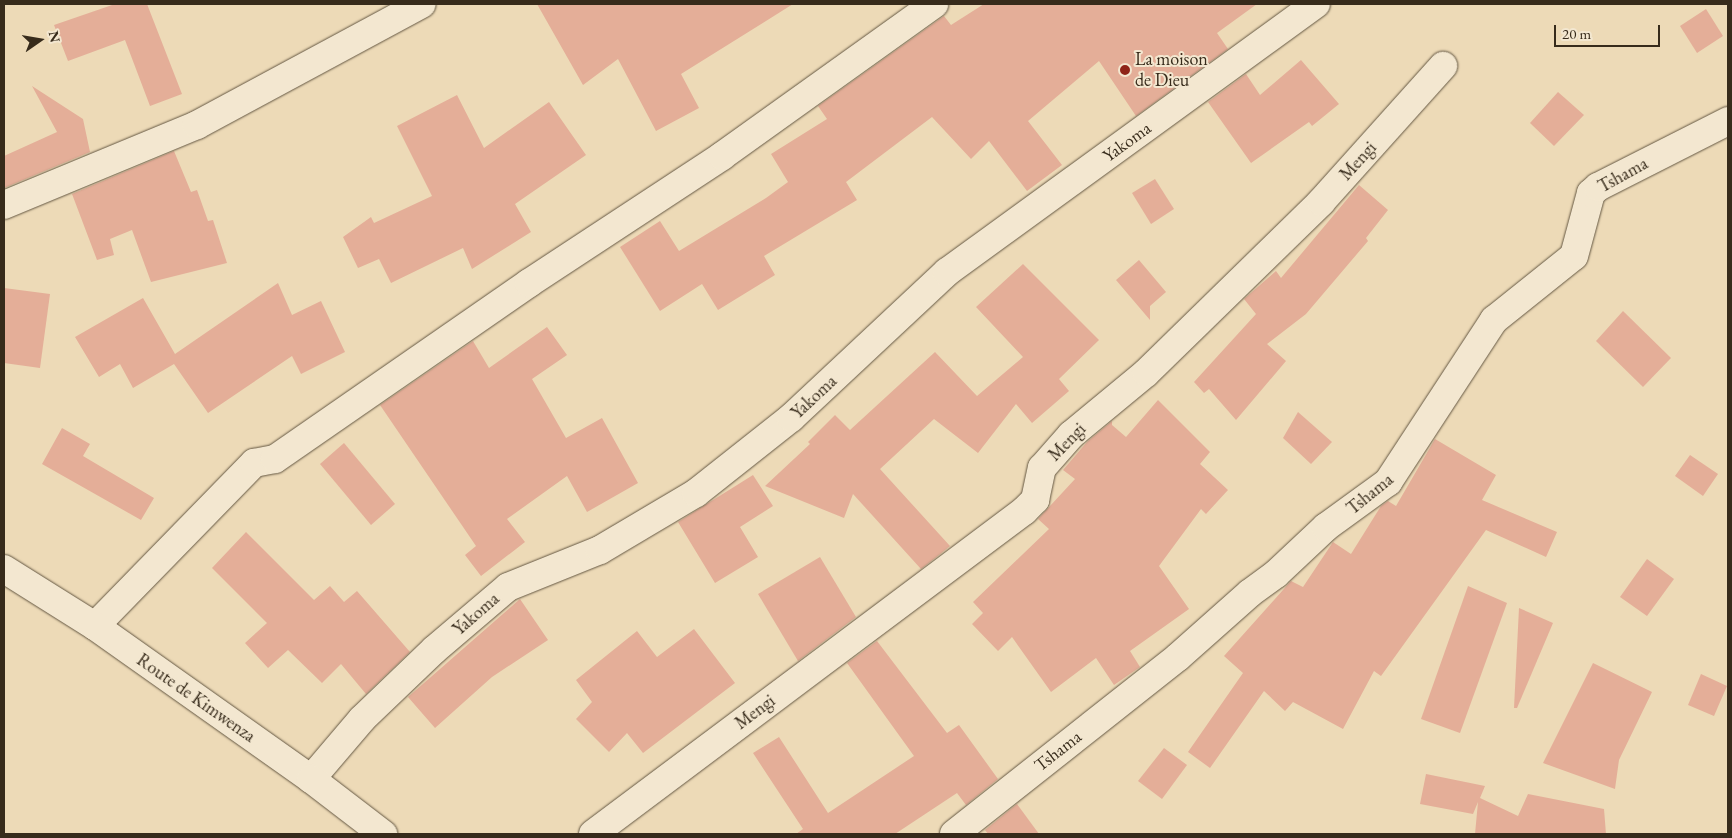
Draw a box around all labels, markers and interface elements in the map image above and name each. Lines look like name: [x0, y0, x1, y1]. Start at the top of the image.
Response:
north arrow: [15, 15, 65, 65]
scale bar: [1557, 15, 1663, 47]
text: 20 m: [1562, 24, 1591, 43]
text: N: [45, 29, 65, 44]
place label: La moison de Dieu: [1135, 49, 1208, 92]
marker: La moison de Dieu: [1119, 64, 1131, 76]
street label: Yakoma: [1099, 117, 1155, 167]
street label: Mengi: [1335, 137, 1381, 185]
street label: Tshama: [1594, 153, 1652, 197]
street label: Yakoma: [787, 371, 841, 423]
street label: Mengi: [1044, 418, 1090, 466]
street label: Tshama: [1342, 469, 1398, 519]
street label: Yakoma: [448, 588, 504, 640]
street label: Route de Kimwenza: [133, 649, 259, 747]
street label: Mengi: [731, 690, 779, 734]
street label: Tshama: [1030, 726, 1086, 776]

